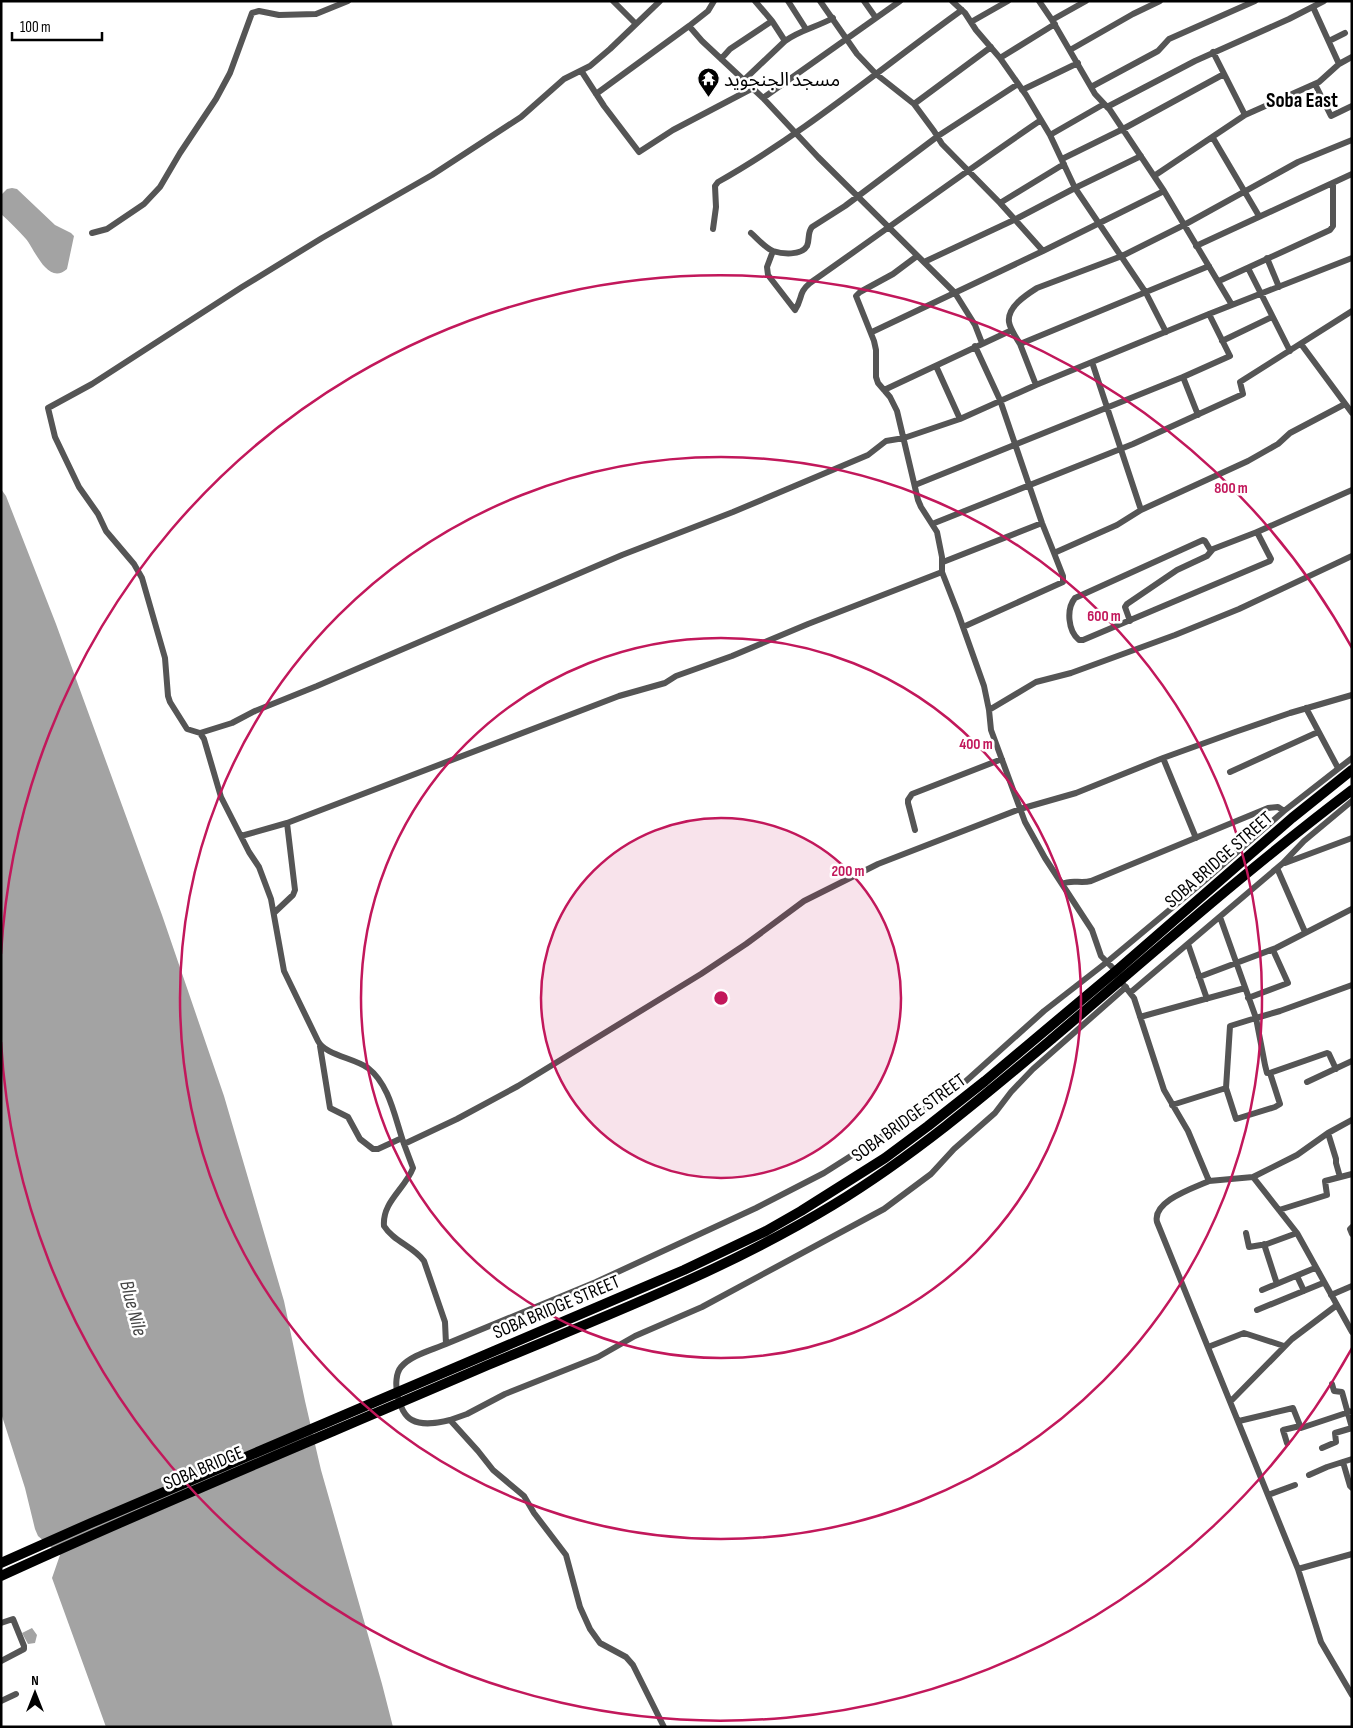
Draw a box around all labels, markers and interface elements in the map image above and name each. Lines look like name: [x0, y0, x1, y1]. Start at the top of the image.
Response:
scale bar: [12, 10, 102, 42]
text: 100 m: [20, 18, 51, 37]
temple icon: مسجد الجنجويد: [696, 67, 720, 98]
place label: مسجد الجنجويد: [724, 69, 840, 92]
district label: Soba East: [1266, 88, 1338, 113]
text: 800 m: [1214, 479, 1248, 498]
text: 600 m: [1087, 607, 1121, 626]
text: 400 m: [959, 735, 993, 754]
street label: SOBA BRIDGE STREET: [1160, 807, 1278, 913]
text: 200 m: [831, 862, 865, 881]
centre of rings: [712, 989, 730, 1007]
street label: SOBA BRIDGE STREET: [847, 1069, 971, 1167]
street label: SOBA BRIDGE STREET: [490, 1270, 624, 1344]
water label: Blue Nile: [114, 1278, 152, 1339]
street label: SOBA BRIDGE: [160, 1441, 247, 1496]
north arrow: [10, 1668, 60, 1718]
text: N: [31, 1672, 39, 1689]

